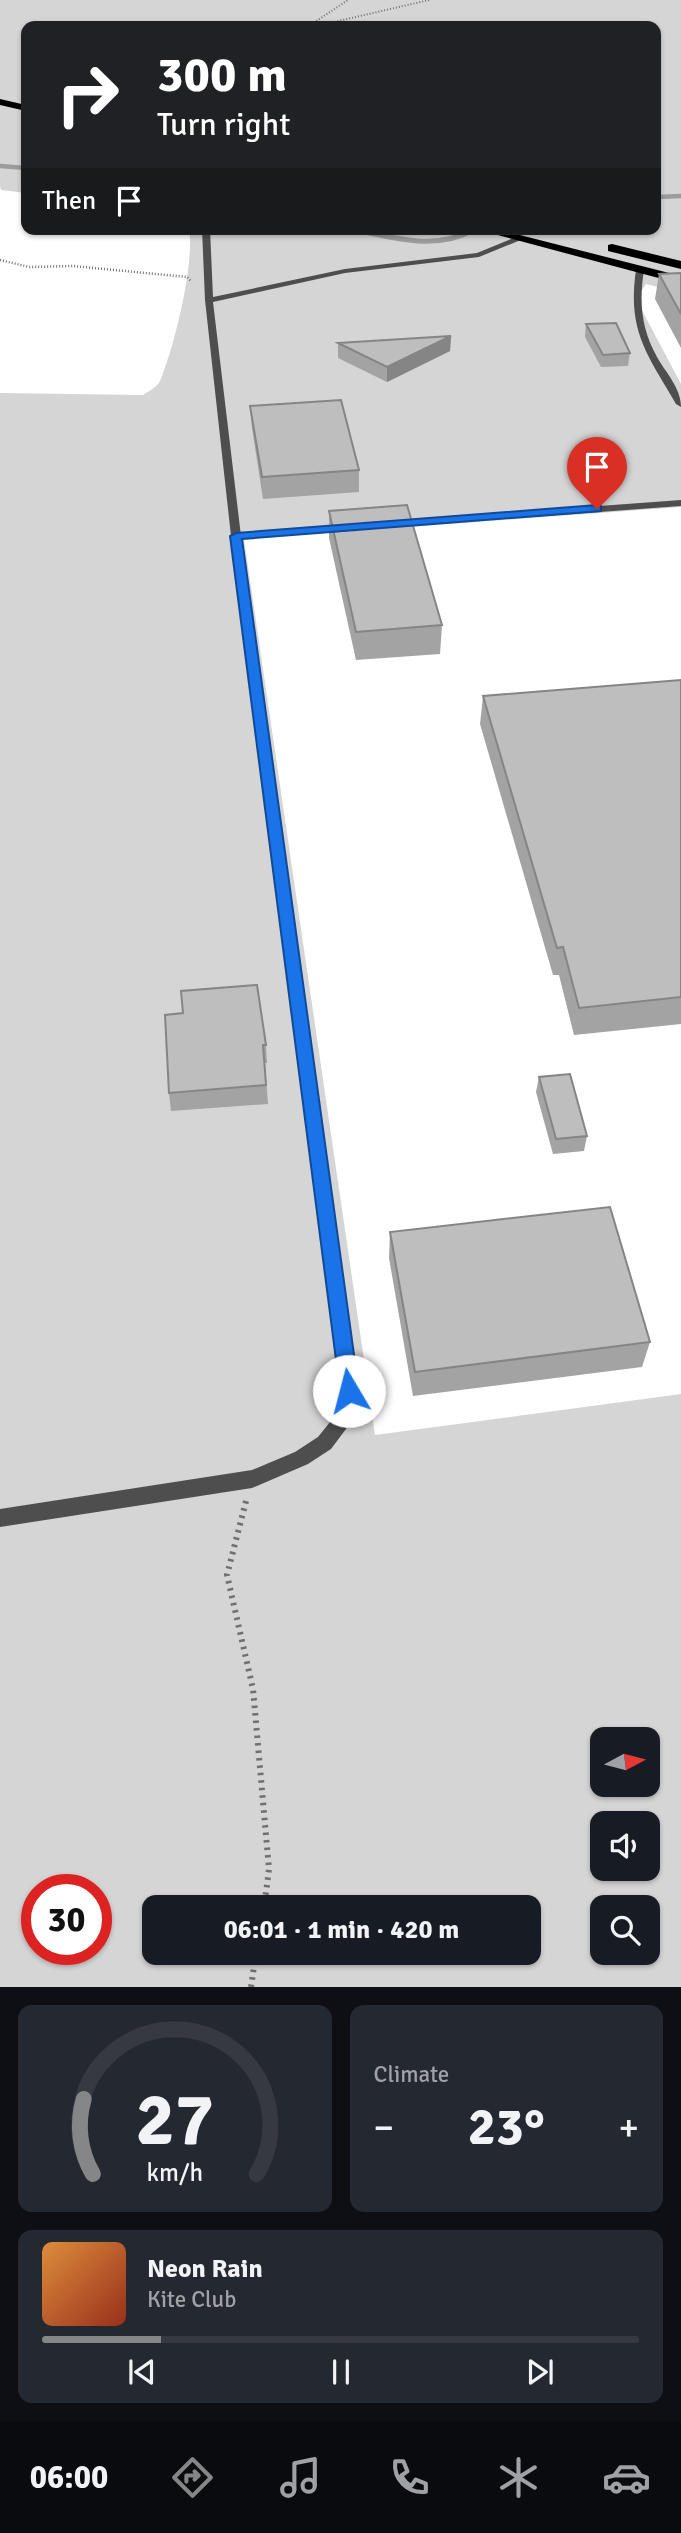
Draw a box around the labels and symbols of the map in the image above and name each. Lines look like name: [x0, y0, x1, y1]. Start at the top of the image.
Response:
pin: [567, 437, 627, 509]
position arrow: [312, 1354, 386, 1428]
north arrow: [590, 1727, 660, 1797]
speed limit sign: 30: [21, 1874, 112, 1965]

